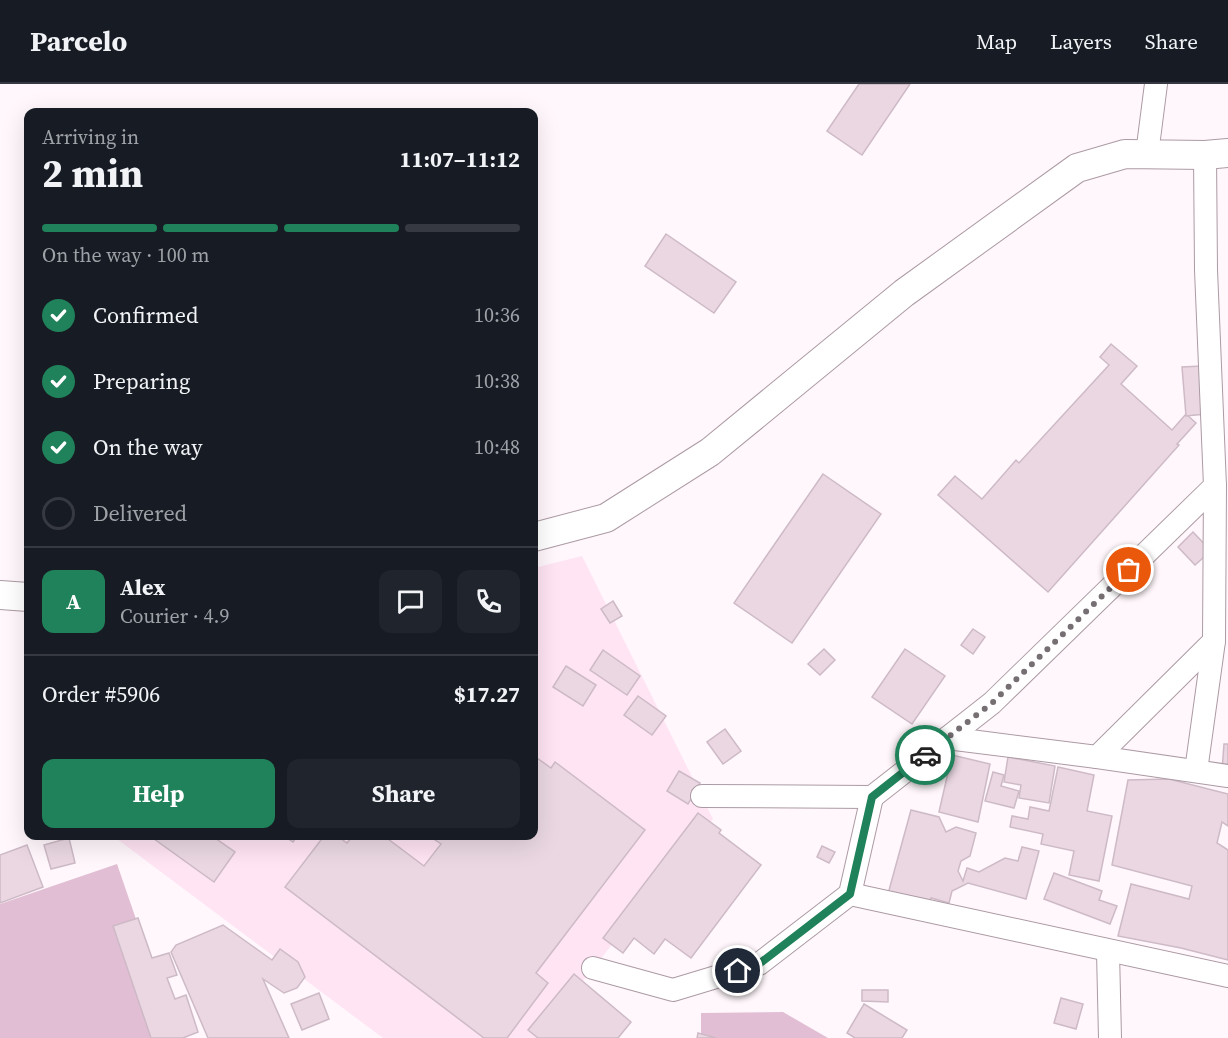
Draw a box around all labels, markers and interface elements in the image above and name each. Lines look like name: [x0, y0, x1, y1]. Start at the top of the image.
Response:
text: Parcelo: [30, 22, 127, 60]
text: Map: [976, 27, 1017, 56]
text: Layers: [1050, 27, 1112, 56]
text: Share: [1145, 27, 1198, 56]
text: Arriving in: [42, 123, 139, 151]
text: 11:07–11:12: [400, 144, 520, 174]
text: 2 min: [42, 147, 143, 200]
text: On the way · 100 m: [42, 241, 209, 269]
icon: check: [42, 299, 75, 332]
text: Confirmed: [93, 300, 198, 330]
text: 10:36: [474, 301, 520, 329]
icon: check: [42, 365, 75, 398]
text: Preparing: [93, 366, 190, 396]
text: 10:38: [474, 367, 520, 395]
icon: check: [42, 431, 75, 464]
text: On the way: [93, 432, 202, 462]
text: 10:48: [474, 433, 520, 461]
text: Delivered: [93, 498, 187, 528]
pin: [1103, 544, 1154, 595]
icon: bag: [1112, 553, 1145, 586]
button: chat: [379, 570, 442, 633]
button: phone: [457, 570, 520, 633]
text: Alex: [120, 572, 165, 602]
text: A: [66, 586, 81, 616]
text: Courier · 4.9: [120, 602, 229, 630]
text: Order #5906: [42, 679, 160, 709]
text: $17.27: [454, 679, 520, 709]
courier: [895, 725, 955, 785]
icon: car: [909, 739, 942, 772]
button: Help: [42, 759, 275, 828]
button: Share: [287, 759, 520, 828]
pin: [712, 945, 763, 996]
icon: home: [721, 954, 754, 987]

